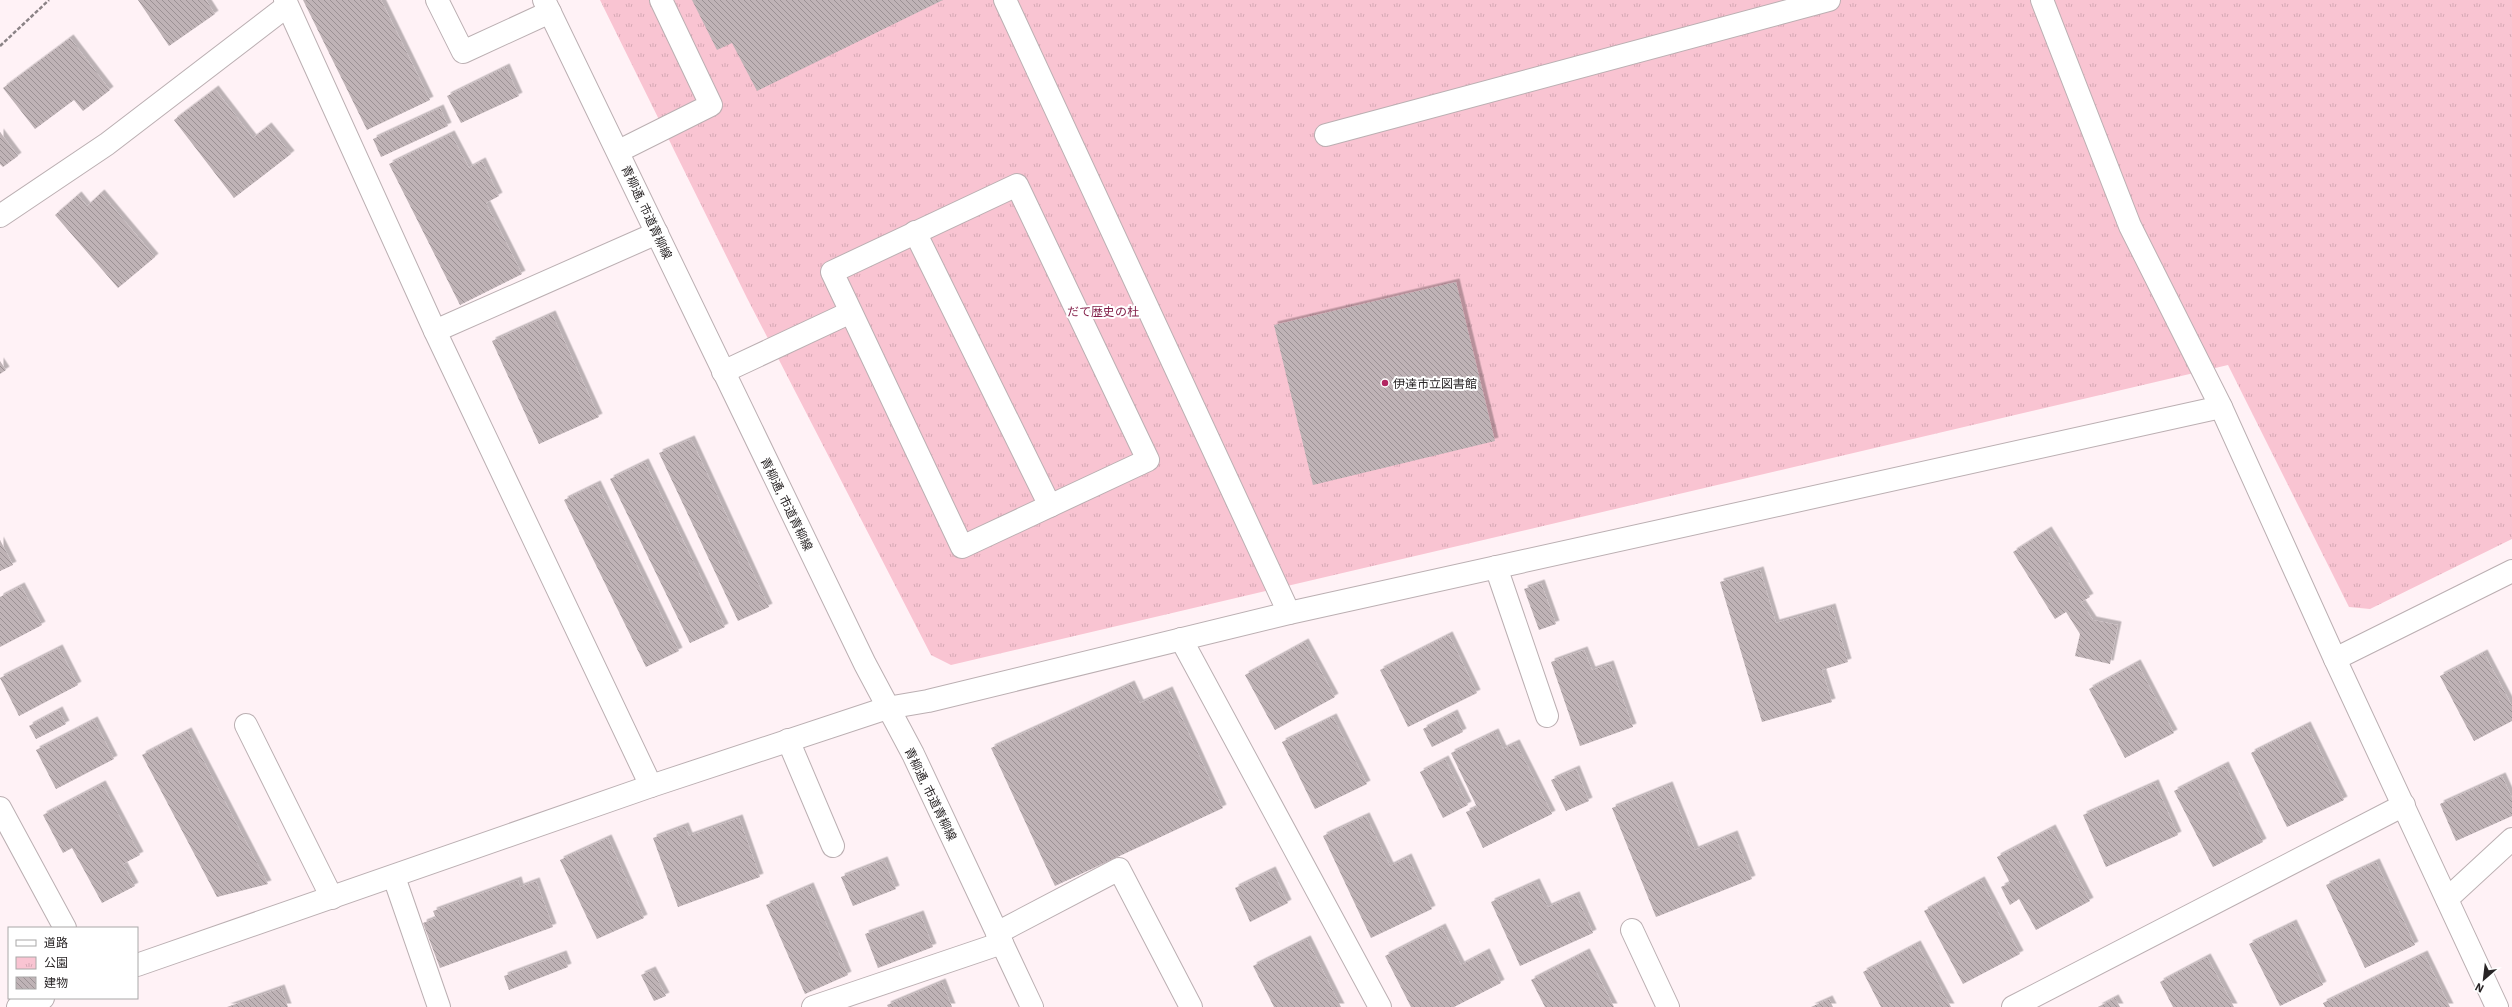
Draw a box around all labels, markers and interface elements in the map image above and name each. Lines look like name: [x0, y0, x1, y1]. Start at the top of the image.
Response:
street label: 青柳通, 市道青柳線: [619, 163, 675, 261]
park label: だて歴史の杜: [1067, 304, 1139, 319]
place label: 伊達市立図書館: [1393, 376, 1477, 391]
marker: 伊達市立図書館: [1380, 378, 1390, 388]
street label: 青柳通, 市道青柳線: [758, 455, 816, 553]
street label: 青柳通, 市道青柳線: [902, 745, 960, 843]
legend: [8, 927, 138, 999]
text: 道路: [44, 935, 68, 950]
text: 公園: [44, 955, 68, 970]
north arrow: [2464, 959, 2504, 999]
text: 建物: [44, 975, 68, 990]
text: N: [2472, 980, 2486, 996]

